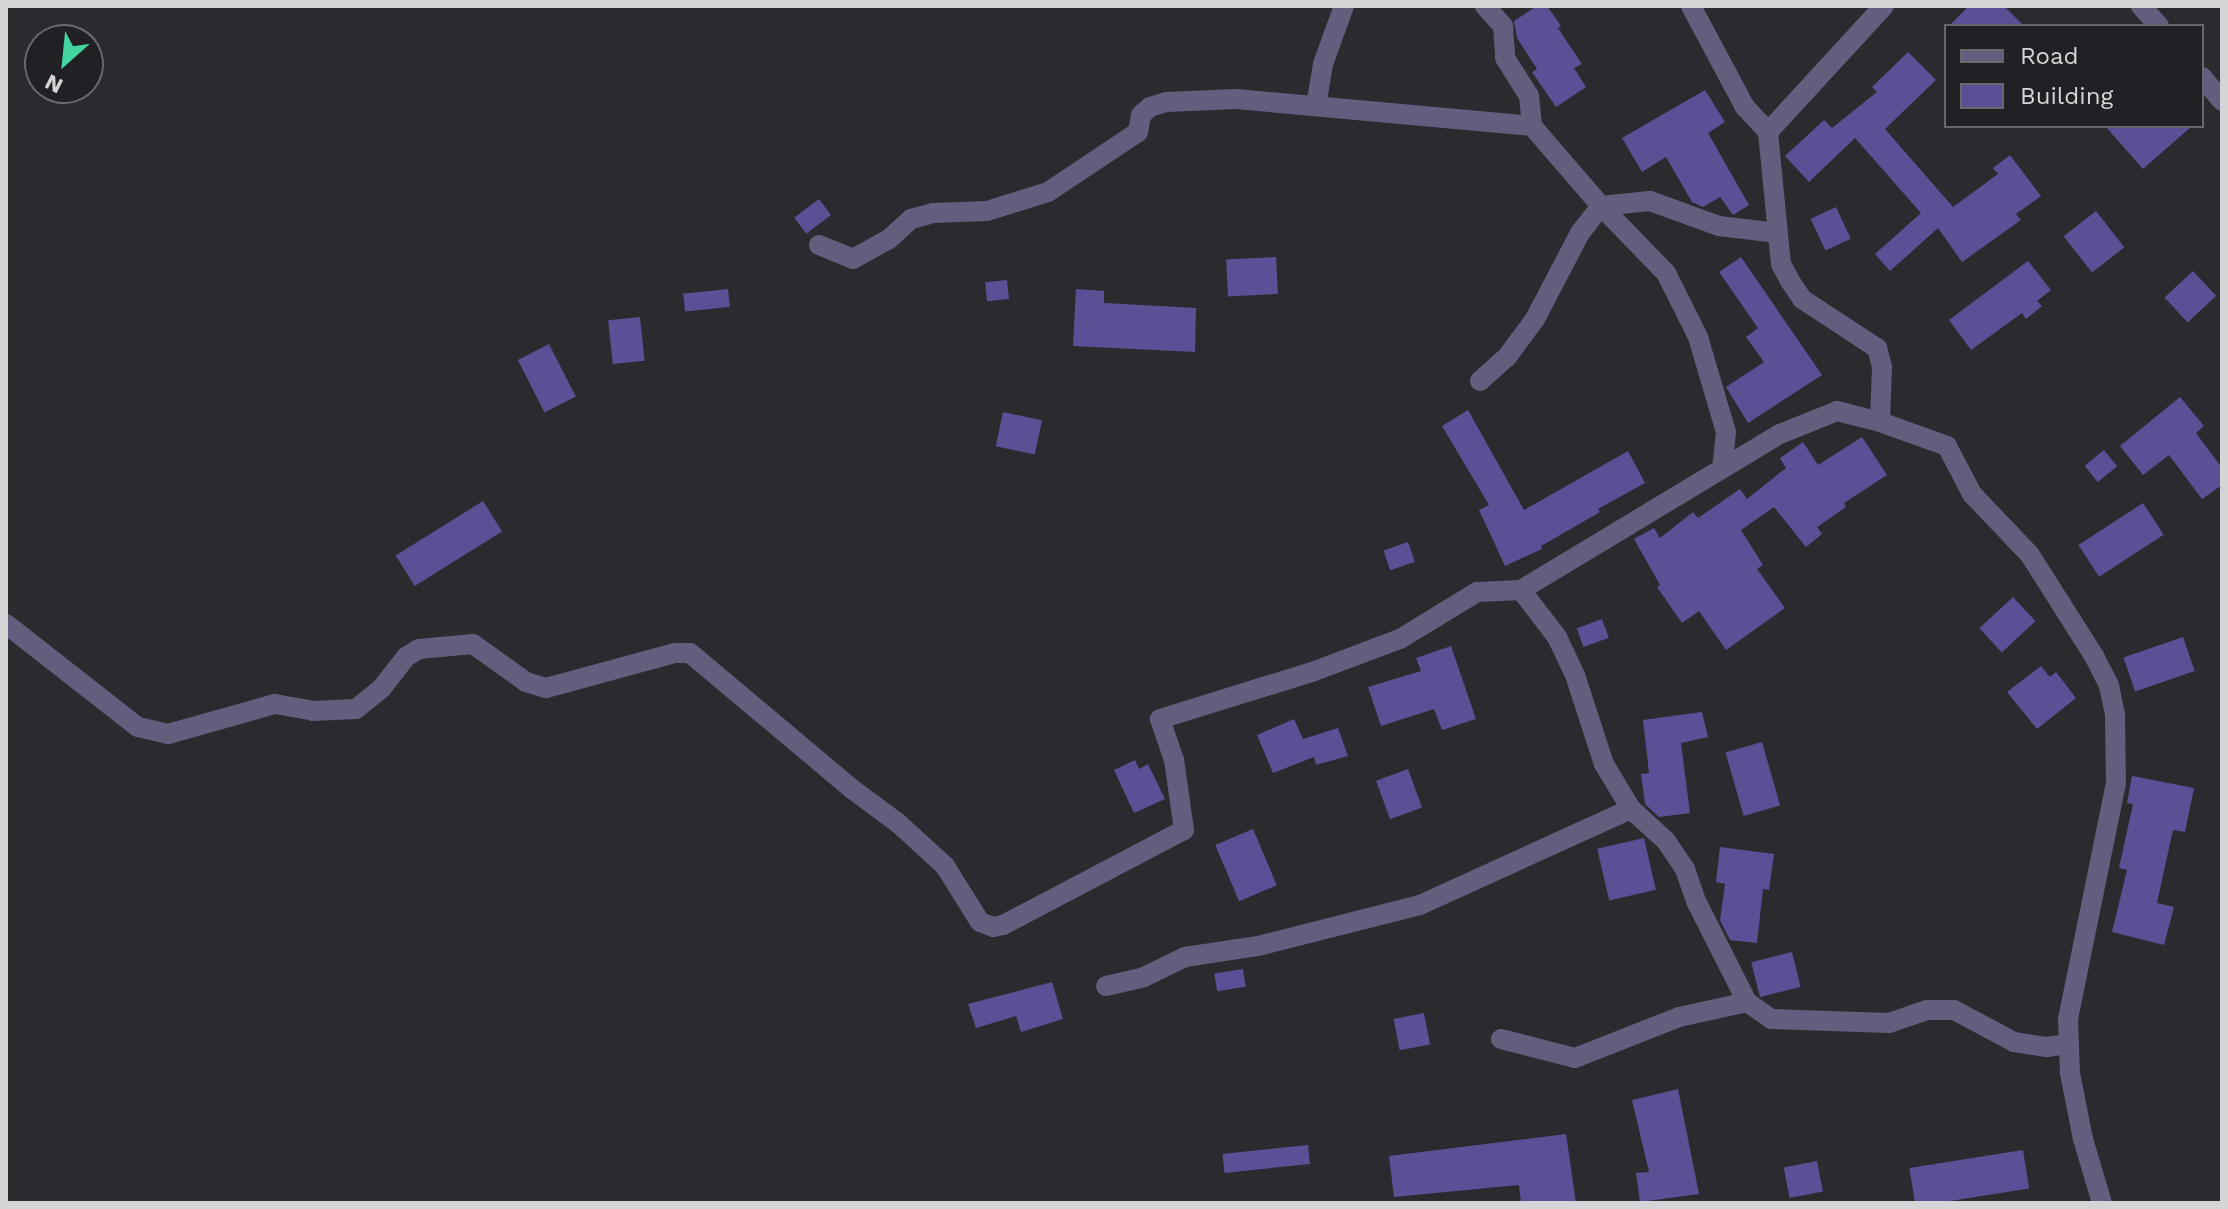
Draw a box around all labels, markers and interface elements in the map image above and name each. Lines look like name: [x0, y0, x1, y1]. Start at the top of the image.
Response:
north arrow: [24, 24, 104, 104]
legend: [1944, 24, 2204, 128]
text: Road: [2020, 42, 2079, 70]
text: N: [41, 69, 67, 99]
text: Building: [2020, 82, 2113, 110]

